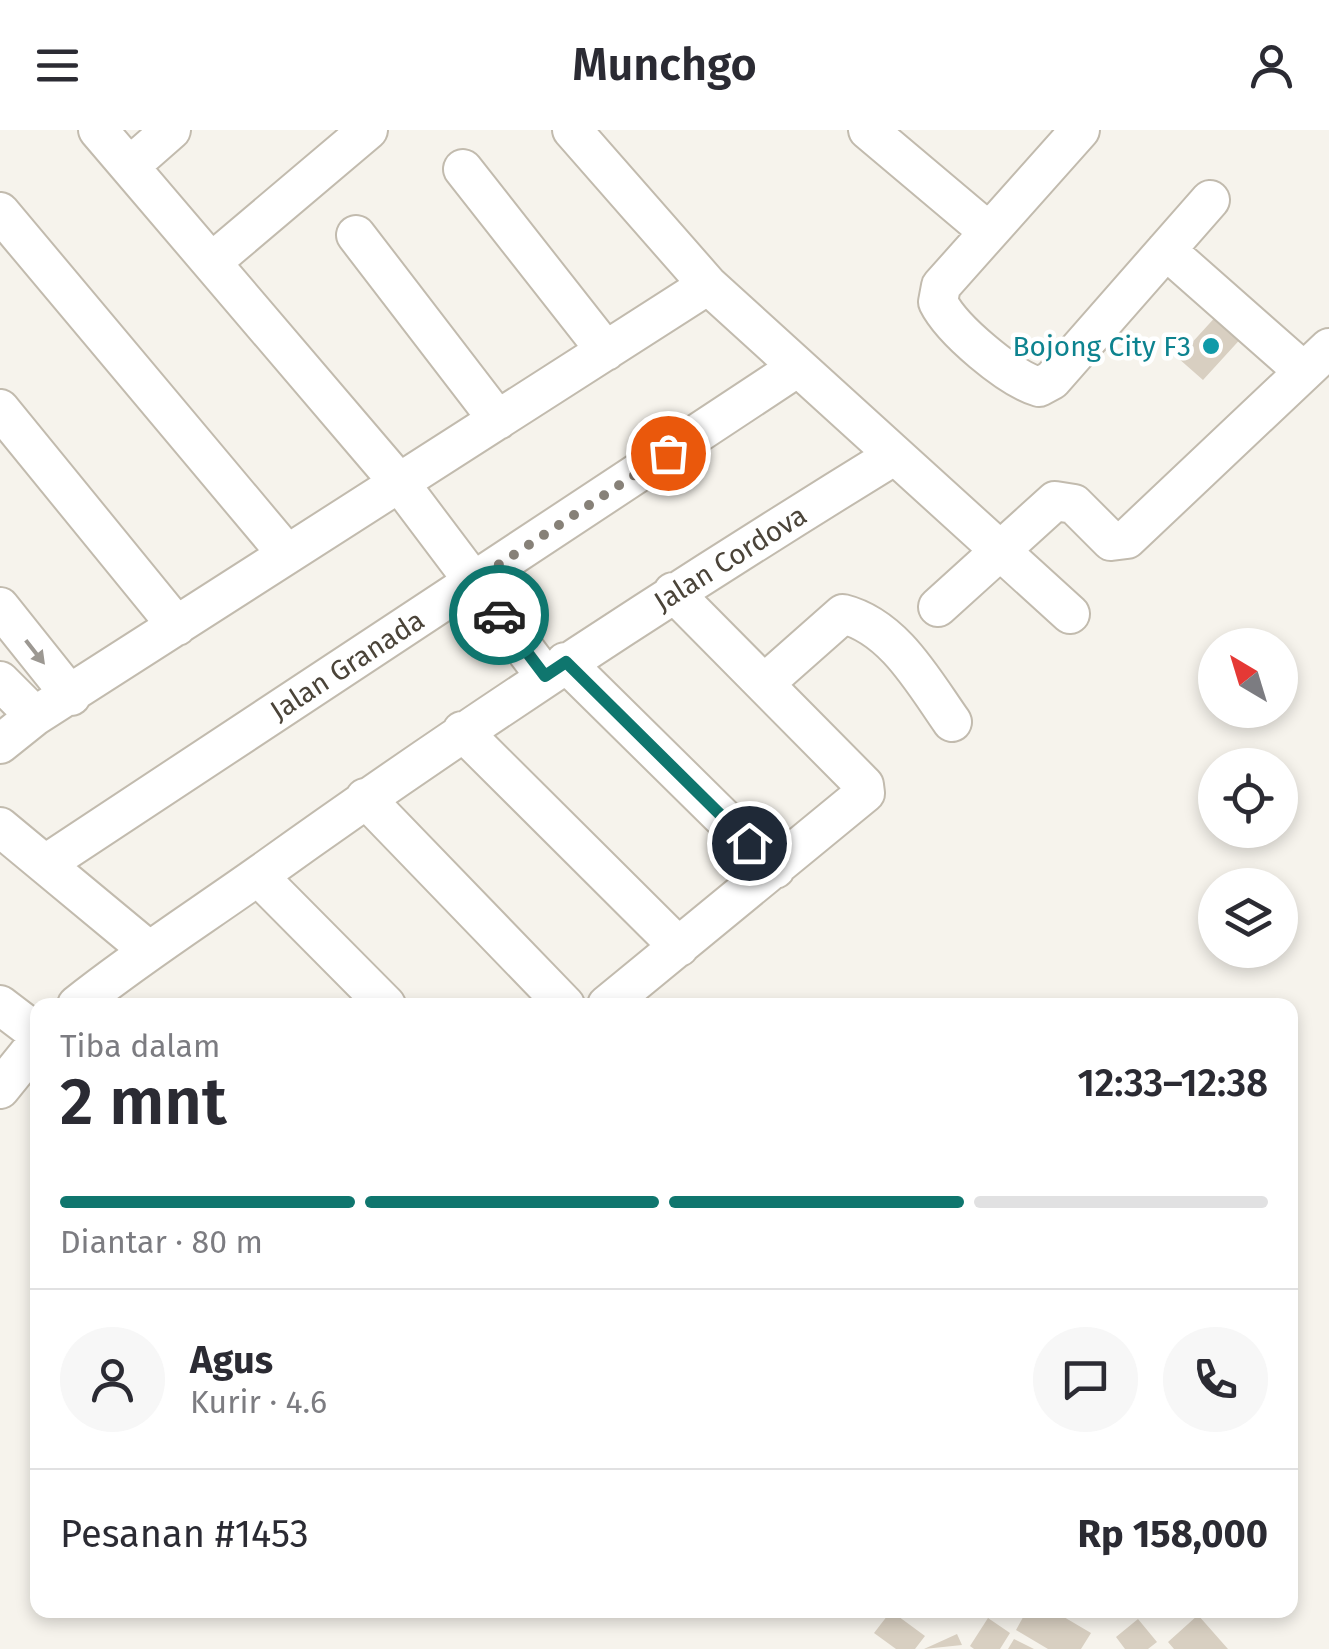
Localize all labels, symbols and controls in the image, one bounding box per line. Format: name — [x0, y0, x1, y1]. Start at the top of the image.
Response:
icon: menu — [30, 38, 85, 93]
text: Munchgo — [572, 38, 757, 92]
icon: person — [1244, 38, 1299, 93]
place label: Bojong City F3 — [1013, 330, 1191, 363]
marker: Bojong City F3 — [1200, 335, 1222, 357]
pin — [626, 411, 711, 496]
icon: bag — [641, 426, 696, 481]
street label: Jalan Cordova — [648, 498, 813, 618]
courier — [449, 565, 549, 665]
icon: car — [472, 588, 527, 643]
street label: Jalan Granada — [264, 603, 430, 727]
north arrow — [1198, 628, 1298, 728]
map controls — [1198, 628, 1298, 968]
one-way arrow — [24, 639, 45, 664]
button: locate — [1198, 748, 1298, 848]
pin — [707, 801, 792, 886]
icon: home — [722, 816, 777, 871]
button: layers — [1198, 868, 1298, 968]
text: Tiba dalam — [60, 1027, 220, 1065]
text: 12:33–12:38 — [1078, 1060, 1268, 1106]
text: 2 mnt — [60, 1063, 227, 1141]
text: Diantar · 80 m — [60, 1223, 263, 1261]
button: person — [60, 1327, 165, 1432]
button: chat — [1033, 1327, 1138, 1432]
button: phone — [1163, 1327, 1268, 1432]
text: Agus — [190, 1337, 273, 1383]
text: Kurir · 4.6 — [190, 1383, 327, 1421]
text: Pesanan #1453 — [60, 1511, 309, 1557]
text: Rp 158,000 — [1078, 1511, 1268, 1557]

